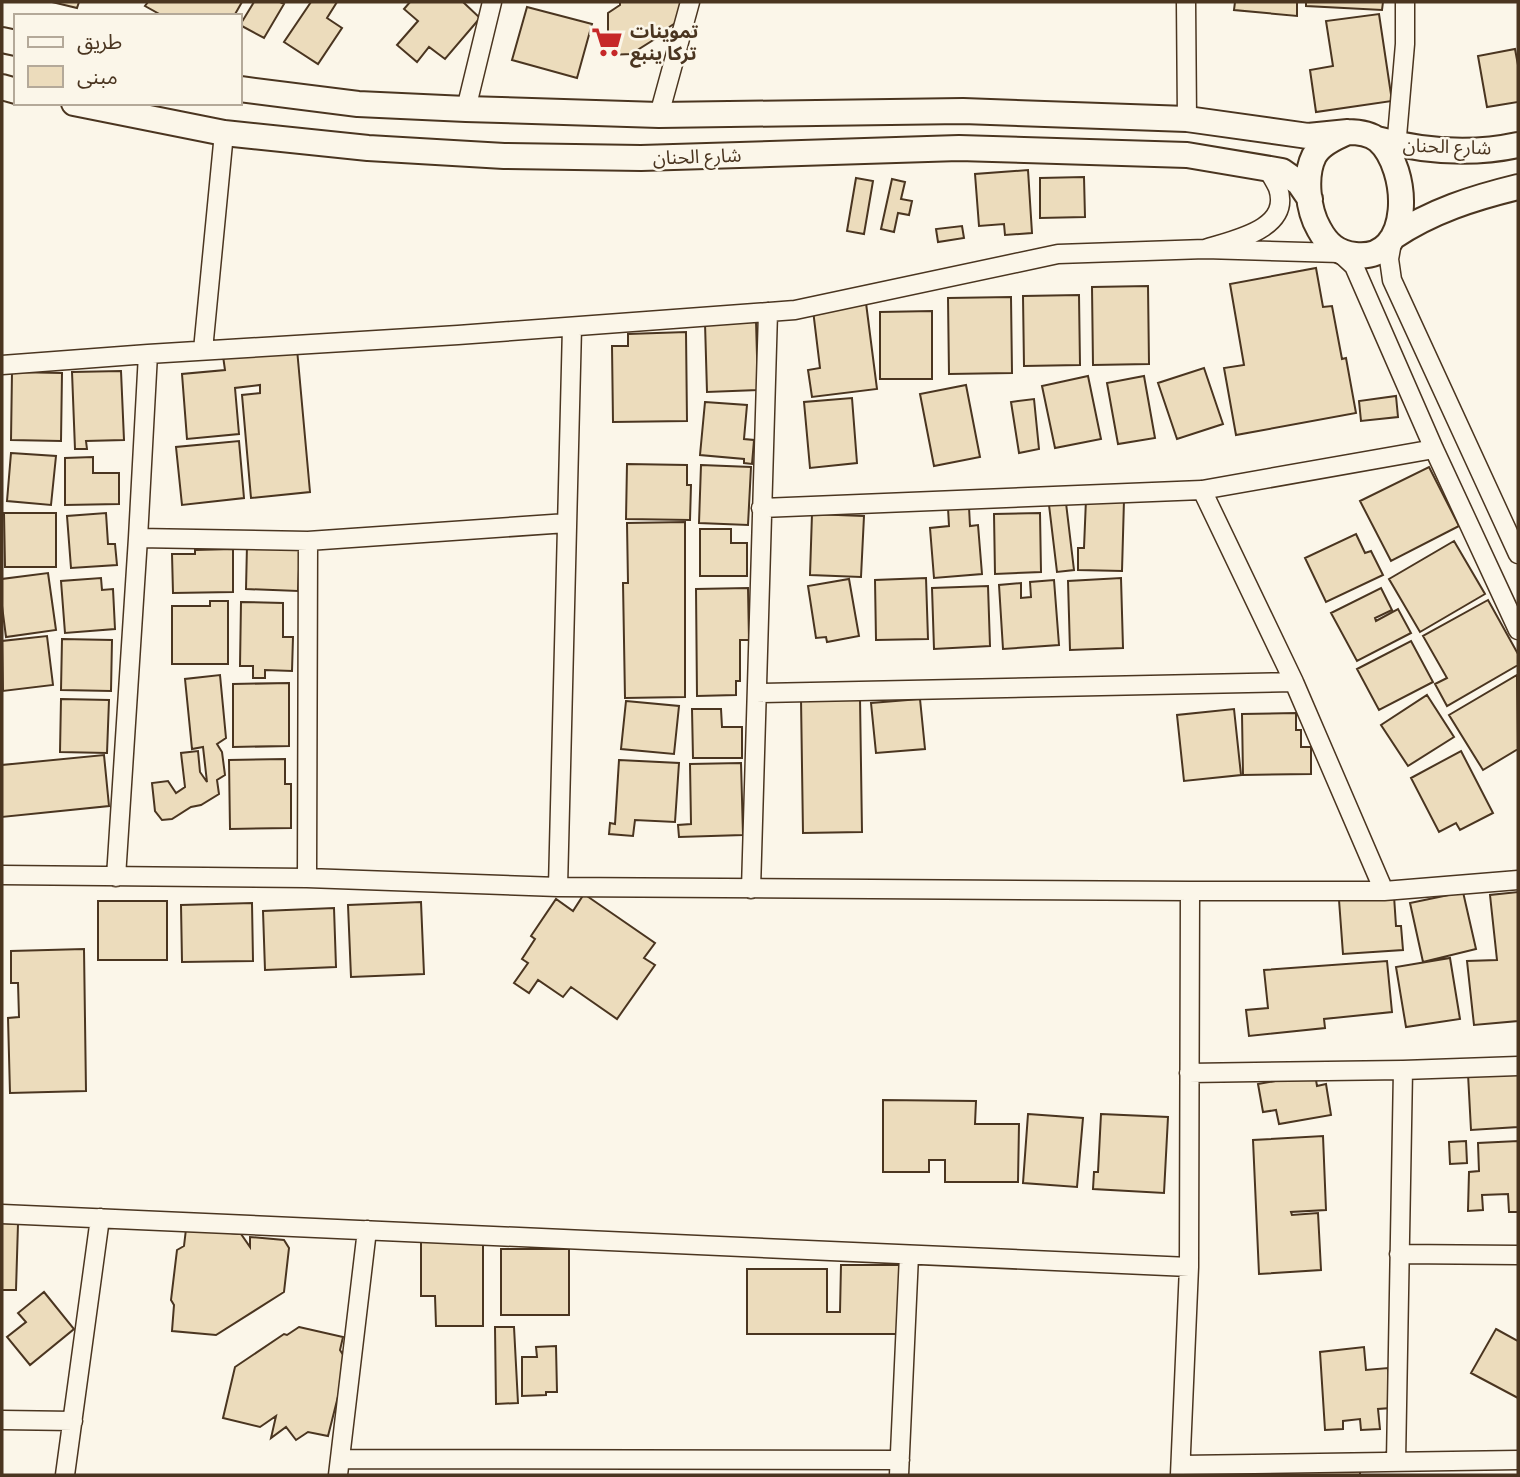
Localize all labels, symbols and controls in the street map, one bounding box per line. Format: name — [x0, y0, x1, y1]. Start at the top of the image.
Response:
legend — [14, 14, 242, 105]
place label: تموينات تركا ينبع — [630, 18, 698, 68]
supermarket icon: تموينات تركا ينبع — [590, 25, 624, 59]
text: طريق — [77, 27, 122, 55]
text: مبنى — [77, 62, 118, 90]
street label: شارع الحنان — [1402, 131, 1492, 162]
street label: شارع الحنان — [652, 141, 742, 172]

